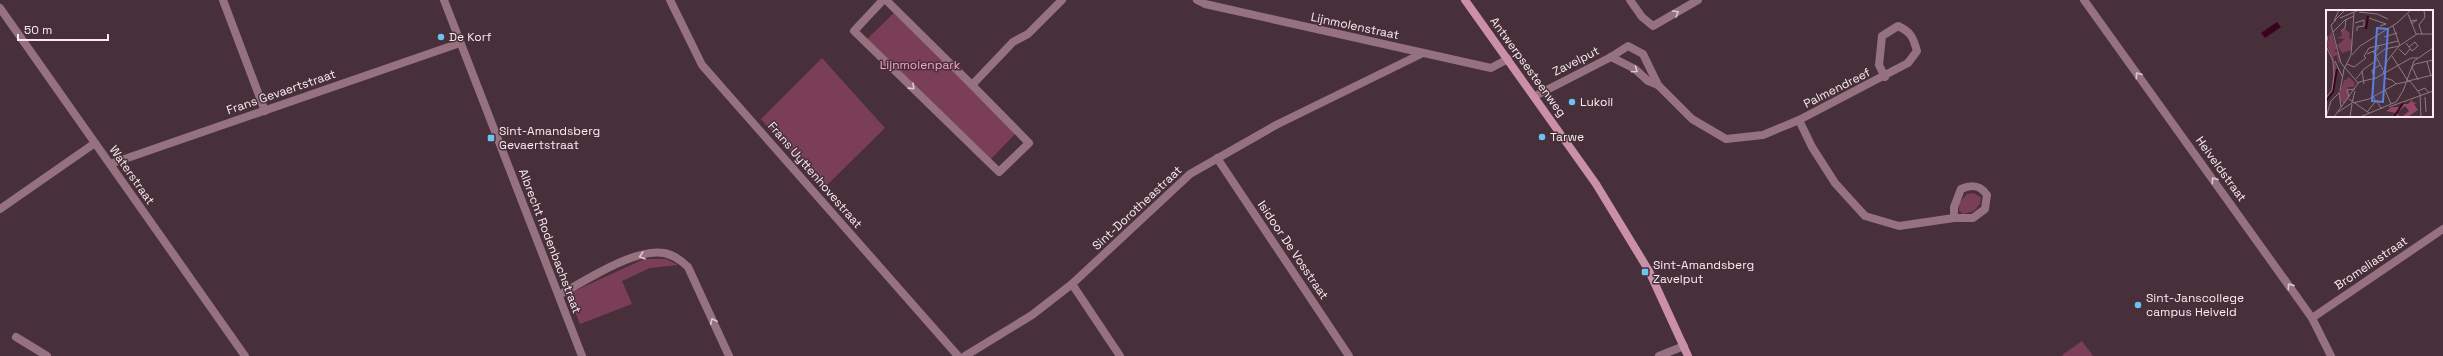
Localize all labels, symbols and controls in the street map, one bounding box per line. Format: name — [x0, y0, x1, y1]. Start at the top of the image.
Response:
street label: Lijnmolenstraat — [1309, 9, 1401, 43]
one-way arrow — [1671, 10, 1679, 17]
inset map — [2326, 10, 2433, 117]
street label: Antwerpsesteenweg — [1486, 14, 1570, 120]
scale bar — [18, 16, 108, 42]
text: 50 m — [24, 22, 52, 38]
place label: De Korf — [449, 29, 491, 45]
marker: De Korf — [436, 32, 446, 42]
street label: Zavelput — [1550, 42, 1602, 80]
park label: Lijnmolenpark — [880, 57, 961, 73]
street label: Palmendreef — [1801, 64, 1873, 112]
one-way arrow — [1631, 65, 1638, 73]
street label: Frans Gevaertstraat — [224, 66, 338, 118]
one-way arrow — [2136, 72, 2143, 79]
one-way arrow — [907, 82, 915, 90]
place label: Lukoil — [1580, 94, 1613, 110]
marker: Lukoil — [1567, 97, 1577, 107]
street label: Frans Uyttenhovestraat — [764, 118, 866, 232]
place label: Sint-Amandsberg Gevaertstraat — [499, 123, 600, 153]
place label: Tarwe — [1550, 129, 1584, 145]
marker: Tarwe — [1537, 132, 1547, 142]
marker: Sint-Amandsberg Gevaertstraat — [486, 133, 496, 143]
street label: Heiveldstraat — [2192, 133, 2250, 205]
street label: Waterstraat — [106, 142, 158, 208]
street label: Sint-Dorotheastraat — [1089, 162, 1185, 254]
street label: Albrecht Rodenbachstraat — [515, 166, 585, 316]
one-way arrow — [2212, 177, 2219, 184]
street label: Isidoor De Vosstraat — [1254, 197, 1332, 303]
street label: Bromeliastraat — [2331, 233, 2411, 293]
one-way arrow — [638, 251, 645, 259]
place label: Sint-Amandsberg Zavelput — [1653, 257, 1754, 287]
marker: Sint-Amandsberg Zavelput — [1640, 267, 1650, 277]
one-way arrow — [2287, 283, 2295, 290]
place label: Sint-Janscollege campus Heiveld — [2146, 290, 2244, 320]
marker: Sint-Janscollege campus Heiveld — [2133, 300, 2143, 310]
one-way arrow — [709, 317, 717, 324]

